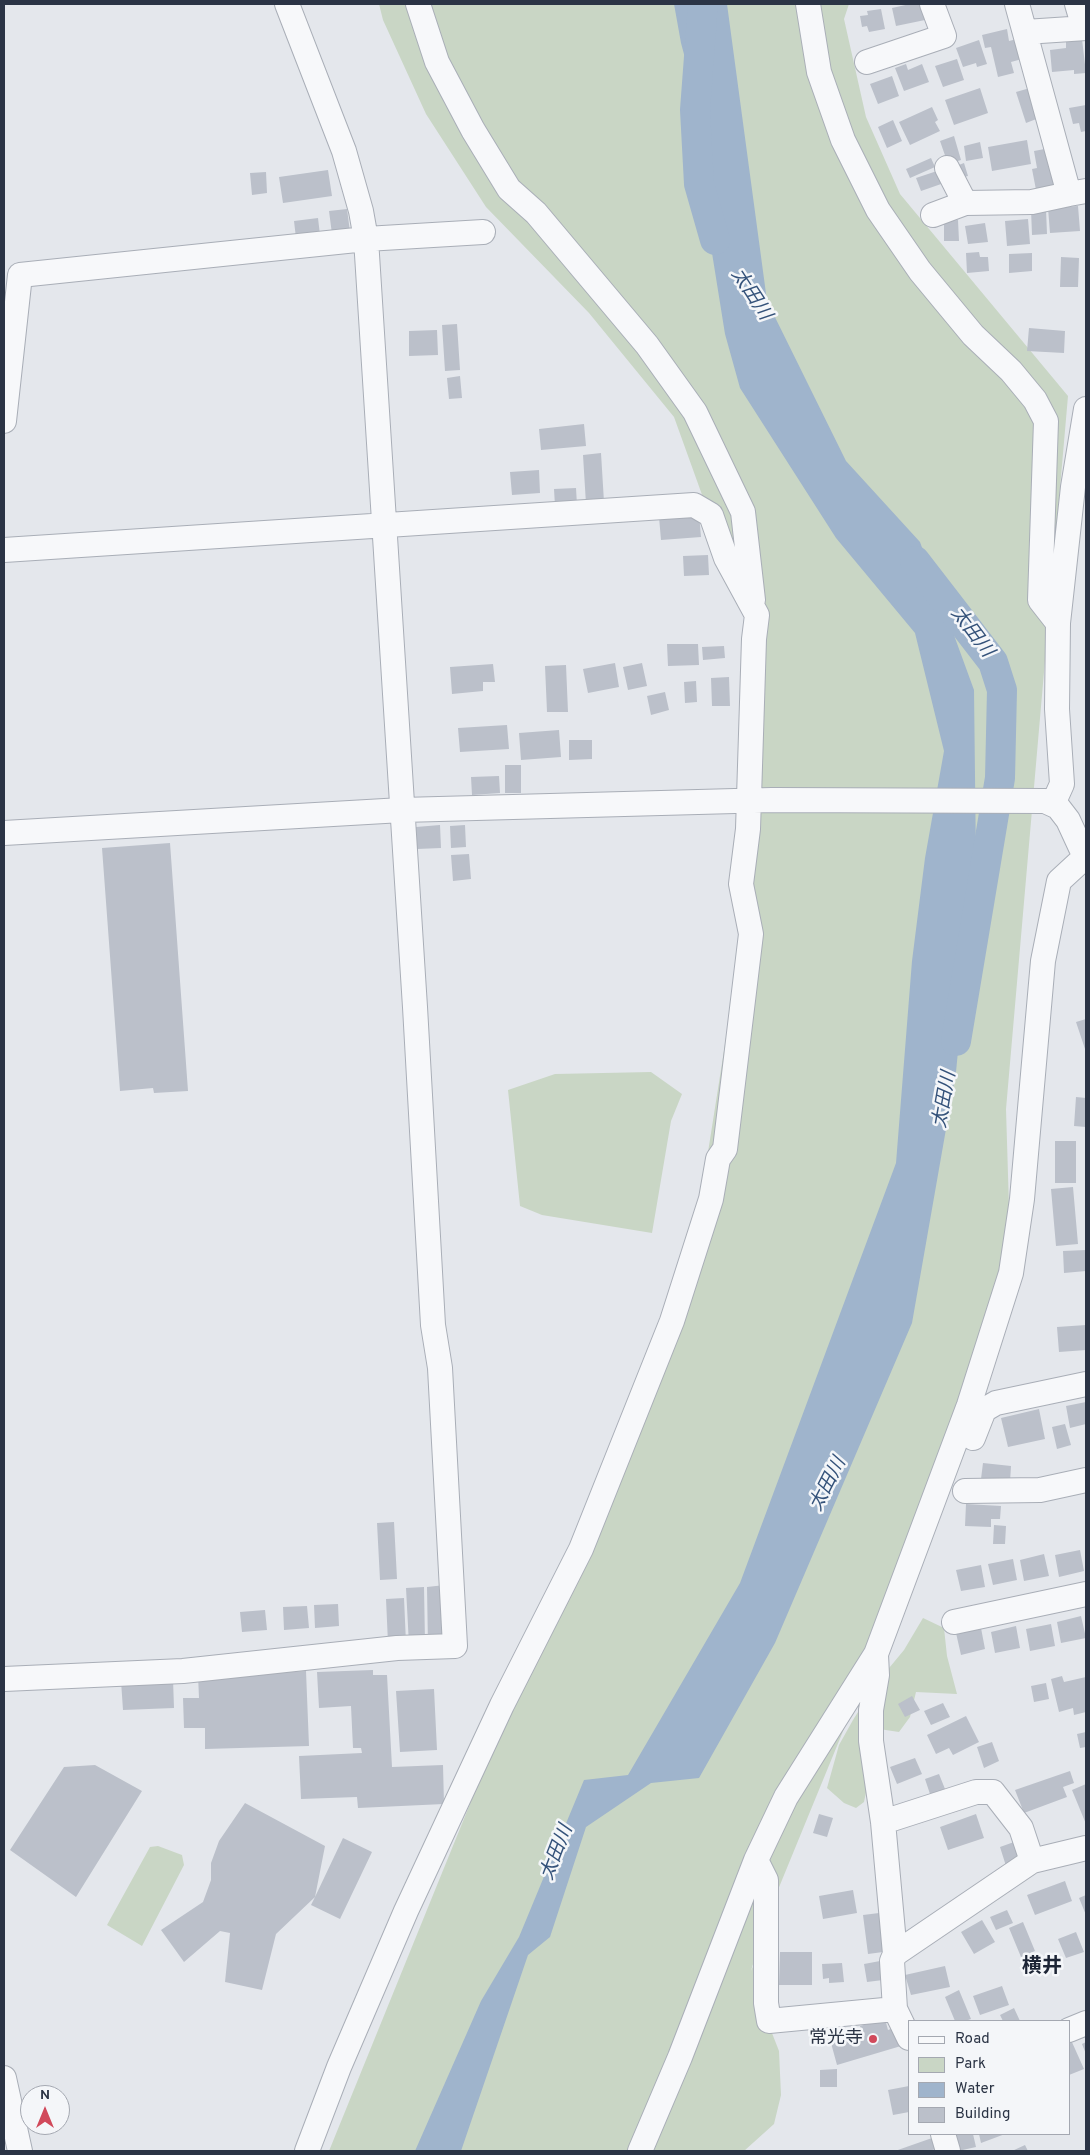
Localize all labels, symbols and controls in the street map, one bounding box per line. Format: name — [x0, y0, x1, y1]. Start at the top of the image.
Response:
water label: 太田川 — [725, 265, 775, 325]
water label: 太田川 — [945, 603, 997, 663]
water label: 太田川 — [930, 1070, 962, 1130]
water label: 太田川 — [806, 1454, 852, 1516]
water label: 太田川 — [537, 1822, 579, 1884]
district label: 横井 — [1022, 1956, 1062, 1980]
legend — [908, 2020, 1070, 2135]
place label: 常光寺 — [809, 2028, 863, 2050]
text: Road — [955, 2030, 990, 2049]
marker: 常光寺 — [867, 2033, 879, 2045]
text: Park — [955, 2055, 986, 2074]
text: Water — [955, 2080, 994, 2099]
north arrow — [20, 2085, 70, 2135]
text: N — [40, 2087, 50, 2104]
text: Building — [955, 2105, 1010, 2124]

